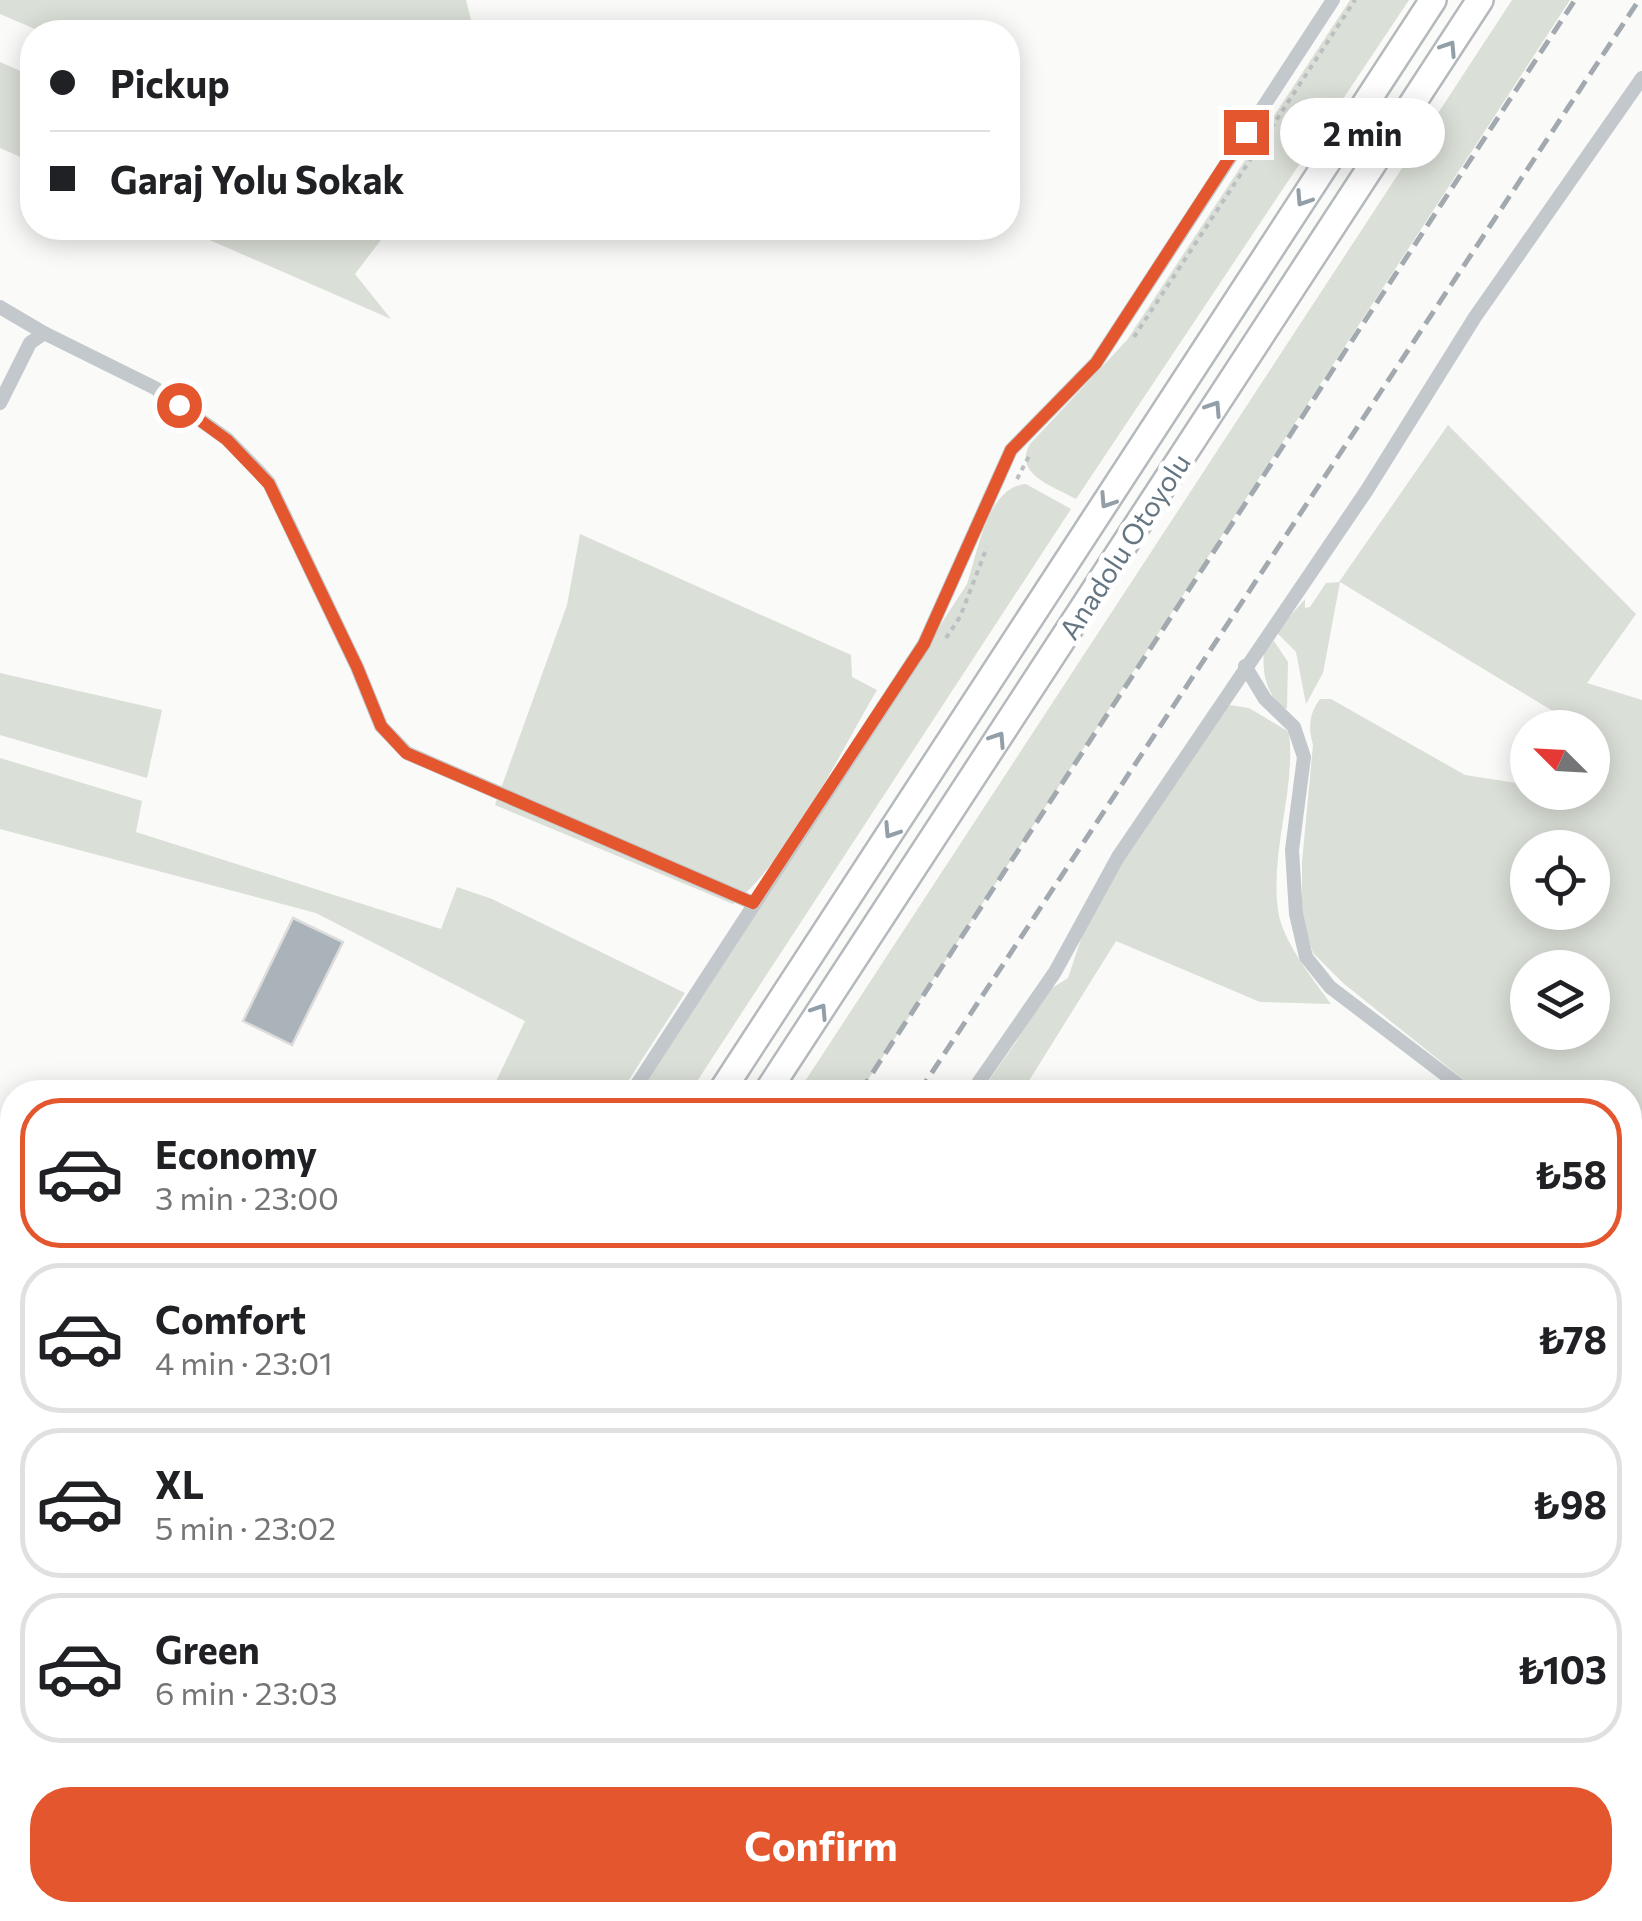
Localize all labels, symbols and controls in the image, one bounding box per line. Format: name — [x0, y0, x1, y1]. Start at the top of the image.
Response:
one-way arrow — [1437, 41, 1456, 59]
text: Pickup — [110, 59, 230, 106]
callout: 2 min — [1281, 97, 1446, 167]
route end — [1224, 110, 1269, 155]
text: 2 min — [1323, 113, 1402, 153]
text: Garaj Yolu Sokak — [110, 155, 404, 202]
one-way arrow — [1297, 188, 1316, 206]
route start — [157, 383, 202, 428]
one-way arrow — [1202, 401, 1220, 420]
street label: Anadolu Otoyolu — [1051, 447, 1197, 645]
one-way arrow — [1100, 490, 1119, 508]
north arrow — [1510, 710, 1610, 810]
map controls — [1510, 710, 1610, 1050]
one-way arrow — [985, 732, 1004, 750]
one-way arrow — [884, 821, 903, 839]
button: locate — [1510, 830, 1610, 930]
button: layers — [1510, 950, 1610, 1050]
one-way arrow — [808, 1004, 827, 1022]
icon: car — [35, 1128, 125, 1218]
text: Economy — [155, 1130, 317, 1177]
text: ₺58 — [1534, 1150, 1607, 1197]
text: 3 min · 23:00 — [155, 1177, 339, 1217]
icon: car — [35, 1293, 125, 1383]
text: Comfort — [155, 1295, 306, 1342]
text: ₺78 — [1538, 1315, 1607, 1362]
text: 4 min · 23:01 — [155, 1342, 333, 1382]
icon: car — [35, 1458, 125, 1548]
text: XL — [155, 1460, 204, 1507]
text: ₺98 — [1533, 1480, 1607, 1527]
text: 5 min · 23:02 — [155, 1507, 336, 1547]
icon: car — [35, 1623, 125, 1713]
text: Green — [155, 1625, 260, 1672]
text: ₺103 — [1517, 1645, 1607, 1692]
text: 6 min · 23:03 — [155, 1672, 337, 1712]
button: Confirm — [30, 1787, 1612, 1902]

